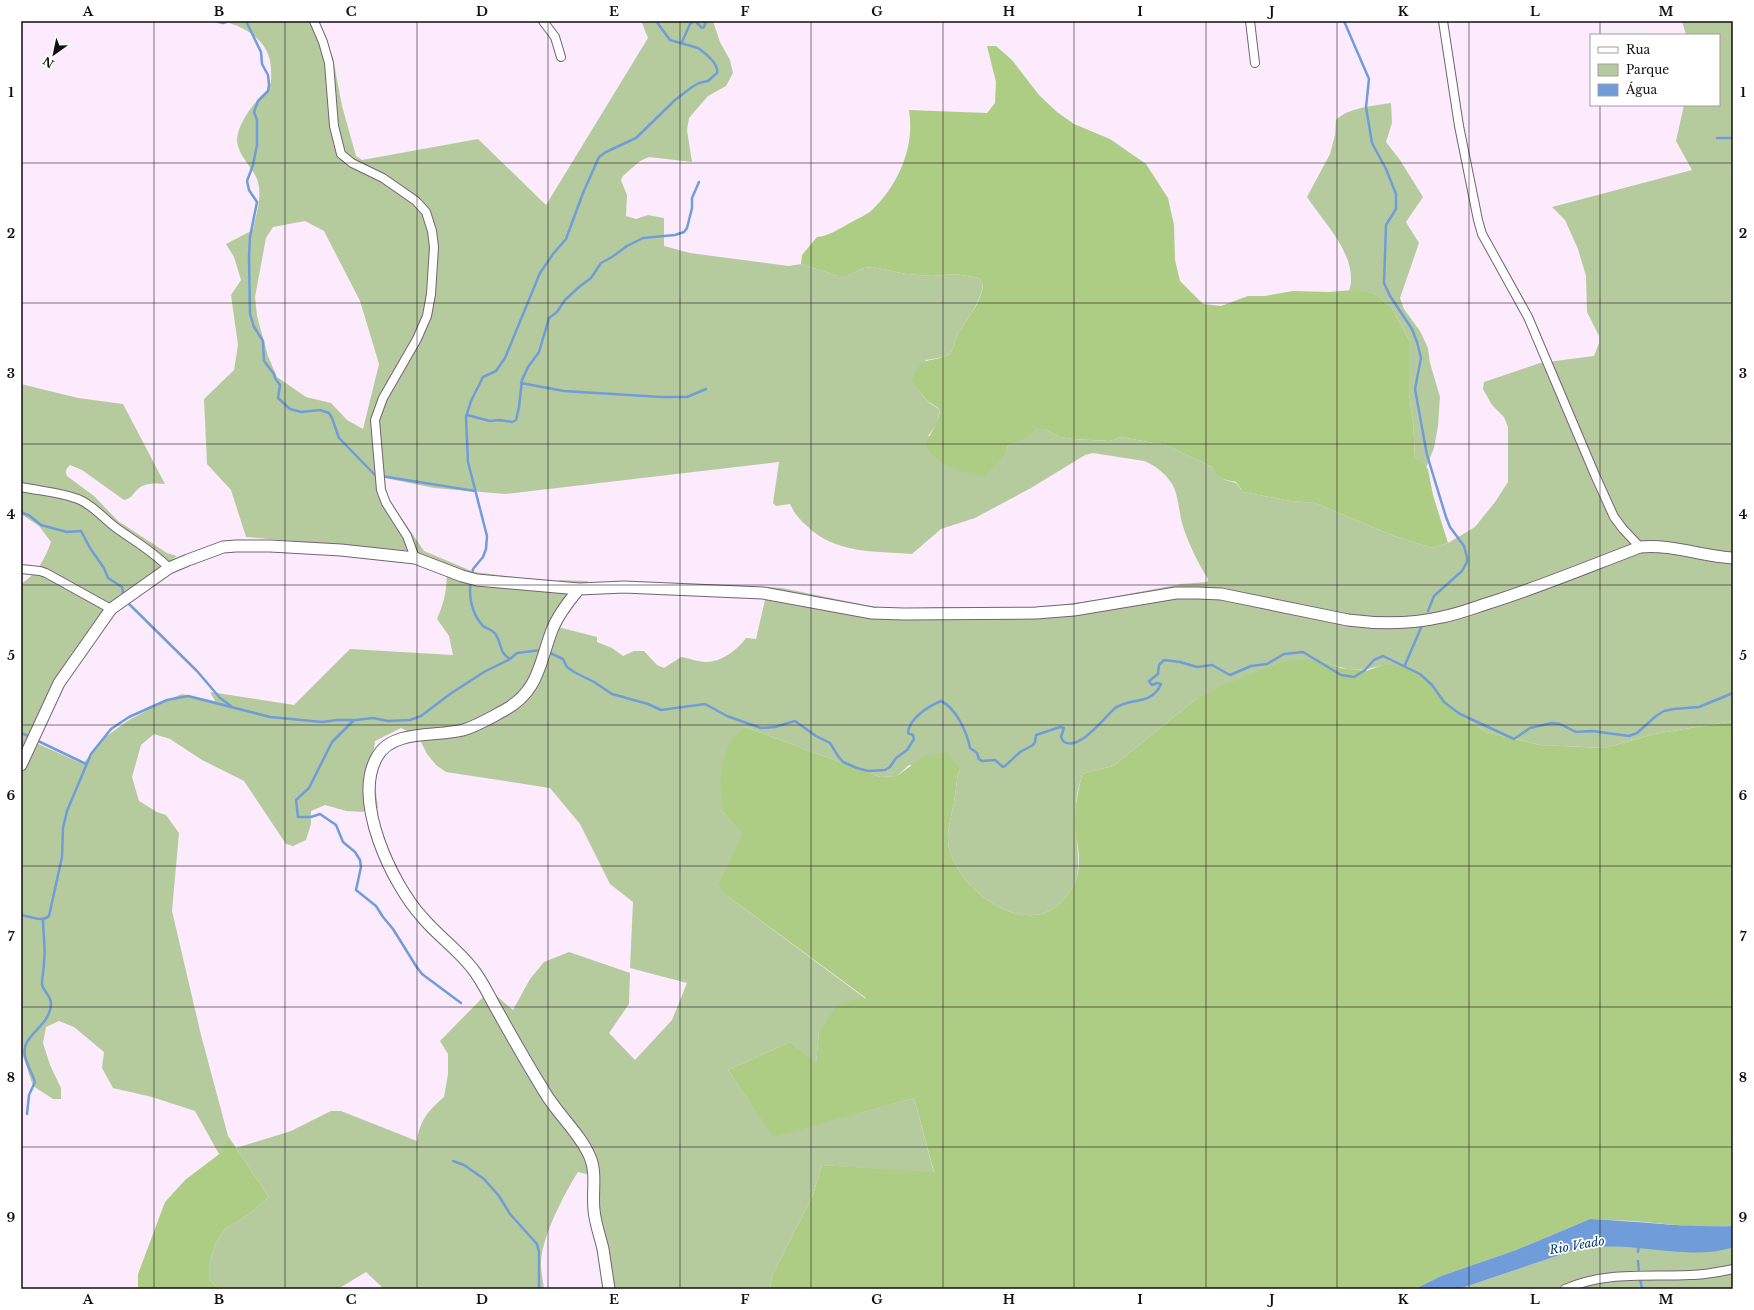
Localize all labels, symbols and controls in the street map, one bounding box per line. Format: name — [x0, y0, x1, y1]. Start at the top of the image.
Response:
text: A — [82, 3, 94, 20]
text: B — [214, 3, 224, 20]
text: C — [346, 3, 357, 20]
text: D — [476, 3, 488, 20]
text: E — [609, 3, 619, 20]
text: F — [741, 3, 750, 20]
text: G — [871, 3, 883, 20]
text: H — [1003, 3, 1015, 20]
text: I — [1137, 3, 1143, 20]
text: J — [1266, 3, 1275, 20]
text: K — [1398, 3, 1409, 20]
text: L — [1530, 3, 1540, 20]
text: M — [1659, 3, 1674, 20]
north arrow — [34, 34, 74, 74]
legend — [1590, 34, 1720, 106]
text: Rua — [1626, 42, 1650, 57]
text: N — [40, 53, 57, 71]
text: Parque — [1626, 62, 1669, 77]
text: Água — [1625, 81, 1657, 97]
text: 1 — [8, 84, 14, 101]
text: 1 — [1740, 84, 1746, 101]
text: 2 — [7, 225, 15, 242]
text: 2 — [1739, 225, 1747, 242]
text: 3 — [7, 365, 15, 382]
text: 3 — [1739, 365, 1747, 382]
text: 4 — [7, 506, 16, 523]
text: 4 — [1739, 506, 1748, 523]
text: 5 — [7, 647, 15, 664]
text: 5 — [1739, 647, 1747, 664]
text: 6 — [7, 787, 16, 804]
text: 6 — [1739, 787, 1748, 804]
text: 7 — [8, 928, 15, 945]
text: 7 — [1740, 928, 1747, 945]
text: 8 — [7, 1069, 15, 1086]
text: 8 — [1739, 1069, 1747, 1086]
text: 9 — [7, 1209, 16, 1226]
text: 9 — [1739, 1209, 1748, 1226]
water label: Rio Veado — [1547, 1233, 1606, 1257]
text: A — [82, 1291, 94, 1308]
text: B — [214, 1291, 224, 1308]
text: C — [346, 1291, 357, 1308]
text: D — [476, 1291, 488, 1308]
text: E — [609, 1291, 619, 1308]
text: F — [741, 1291, 750, 1308]
text: G — [871, 1291, 883, 1308]
text: H — [1003, 1291, 1015, 1308]
text: I — [1137, 1291, 1143, 1308]
text: J — [1266, 1291, 1275, 1308]
text: K — [1398, 1291, 1409, 1308]
text: L — [1530, 1291, 1540, 1308]
text: M — [1659, 1291, 1674, 1308]

